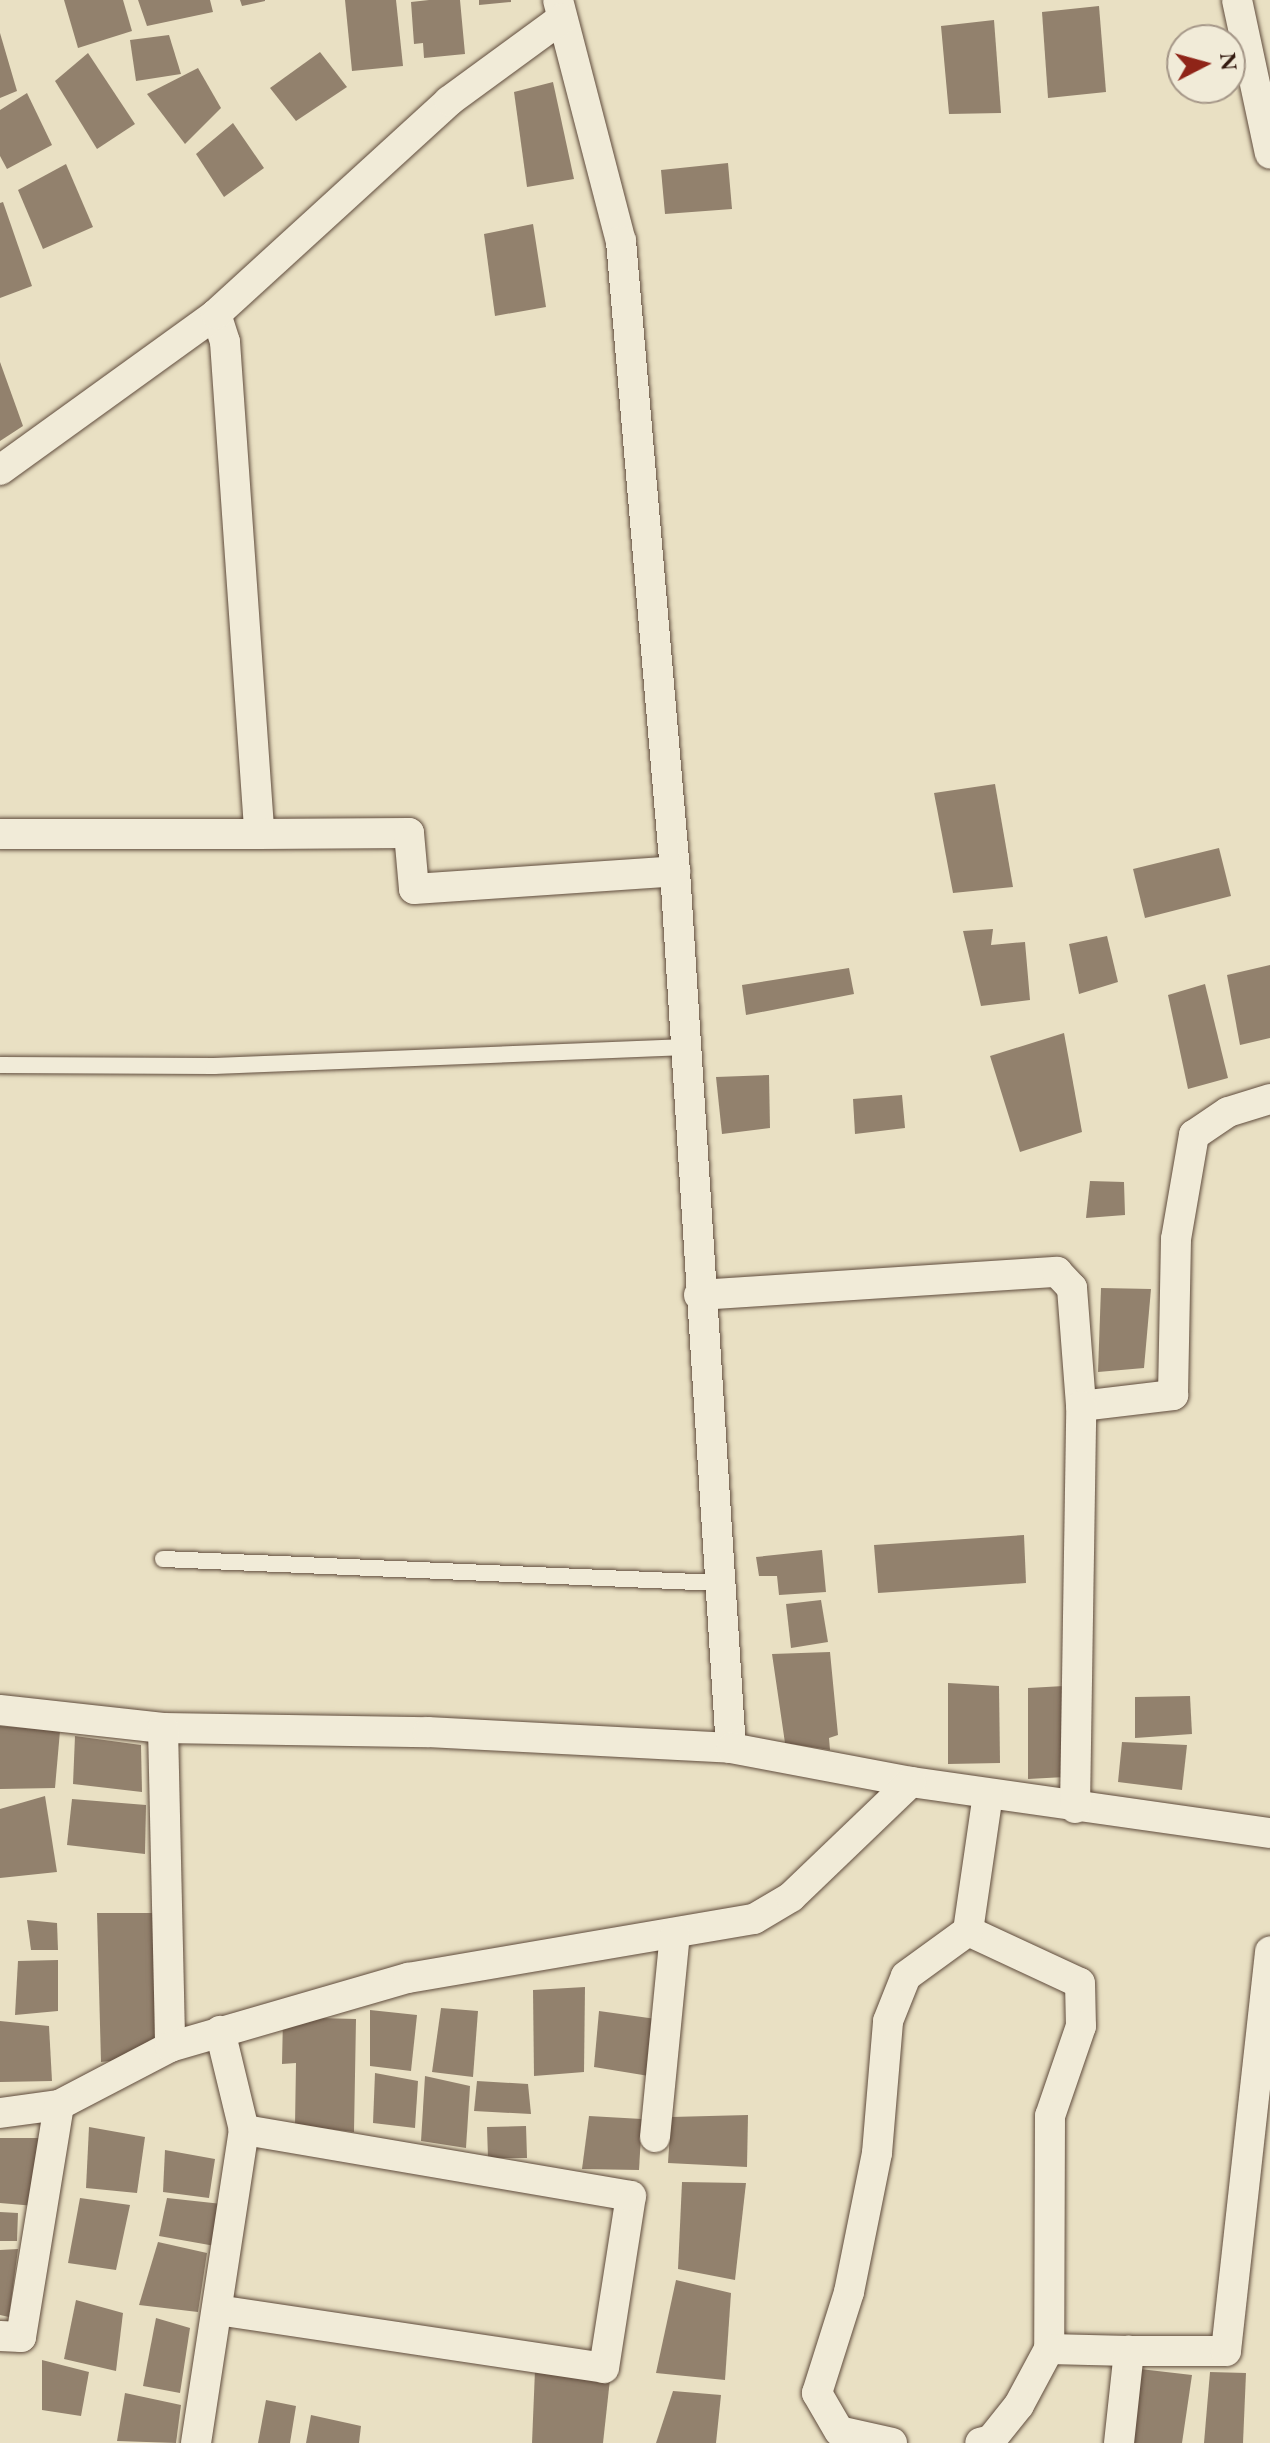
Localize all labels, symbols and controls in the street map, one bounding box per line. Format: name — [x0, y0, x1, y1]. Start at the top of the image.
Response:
north arrow — [1166, 24, 1246, 104]
text: N — [1213, 51, 1244, 72]

